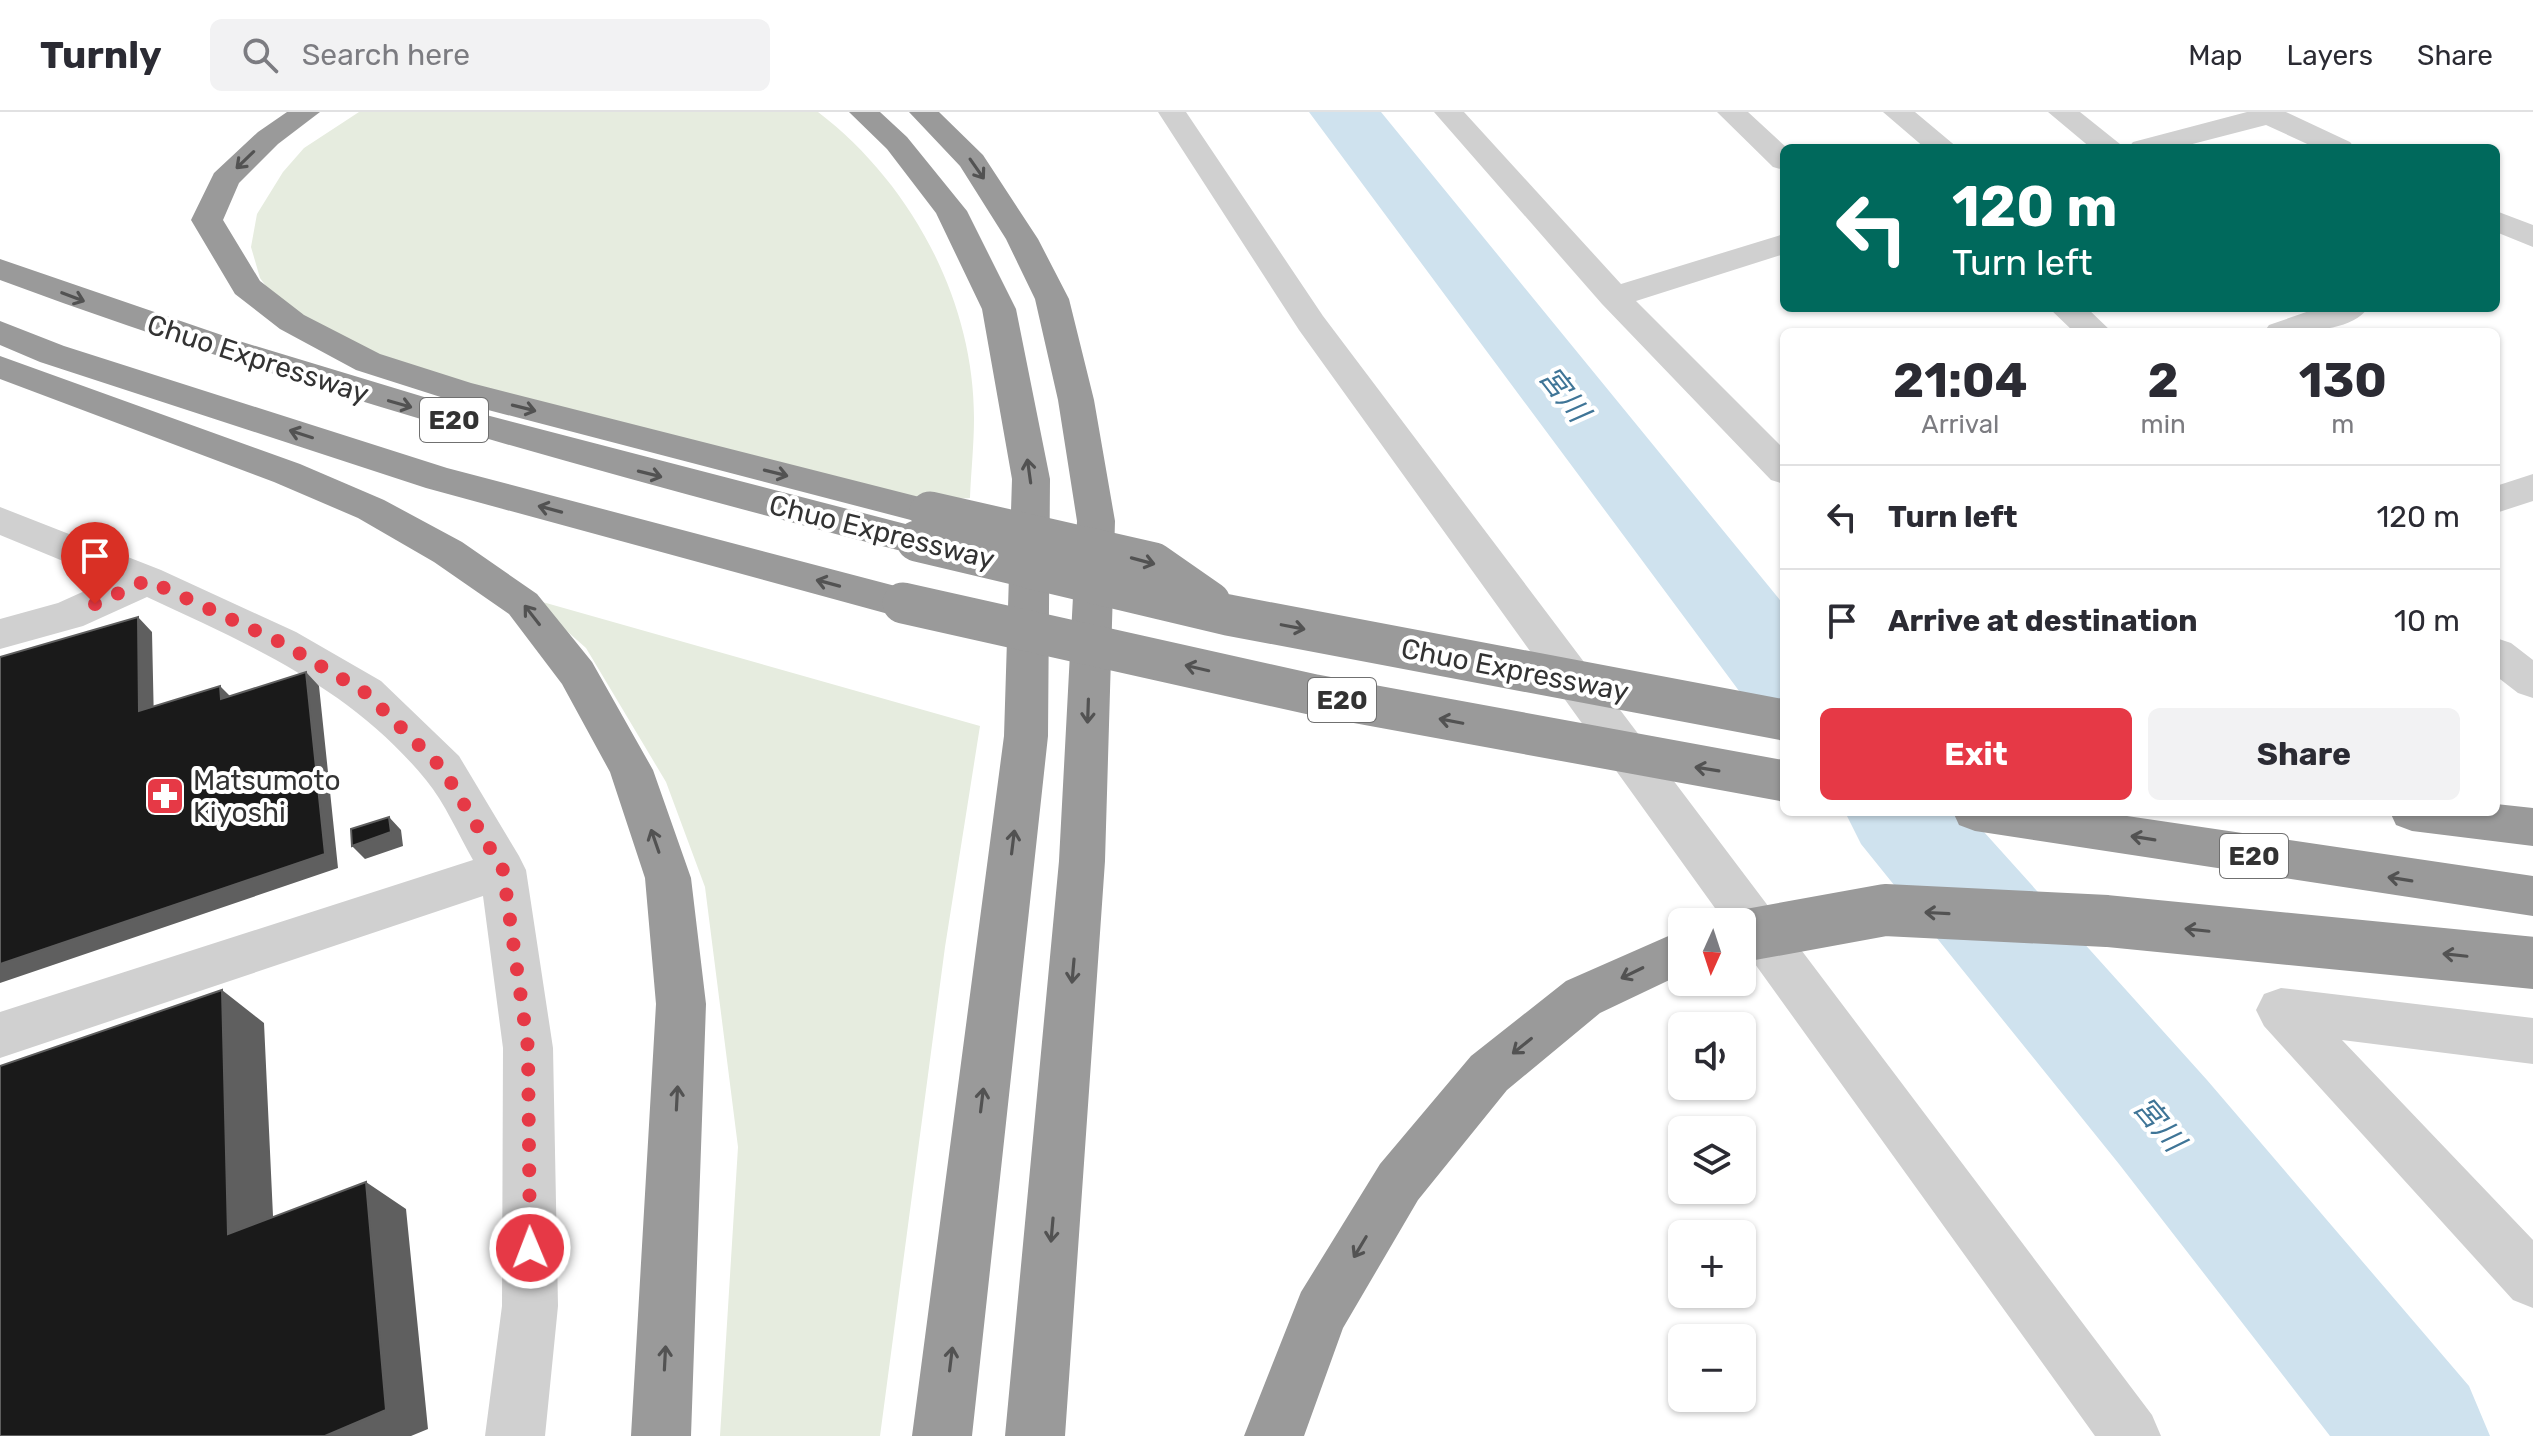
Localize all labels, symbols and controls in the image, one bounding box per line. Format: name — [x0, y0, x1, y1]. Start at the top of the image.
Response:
search box — [210, 19, 770, 91]
text: Turnly — [40, 32, 162, 78]
icon: search — [238, 33, 282, 77]
text: Search here — [302, 37, 470, 73]
text: Map — [2188, 39, 2243, 72]
text: Layers — [2287, 39, 2373, 72]
text: Share — [2417, 39, 2493, 72]
one-way arrow — [236, 150, 255, 169]
one-way arrow — [969, 157, 985, 179]
text: 120 m — [1952, 174, 2118, 240]
icon: left — [1820, 176, 1924, 280]
text: Turn left — [1952, 241, 2093, 284]
one-way arrow — [60, 291, 85, 305]
street label: Chuo Expressway — [143, 308, 373, 410]
text: 21:04 — [1893, 352, 2028, 409]
text: 2 — [2148, 352, 2179, 409]
text: 130 — [2299, 352, 2387, 409]
water label: 宮川 — [1531, 359, 1599, 431]
one-way arrow — [386, 397, 412, 412]
road number: E20 — [420, 398, 488, 442]
one-way arrow — [511, 402, 537, 417]
text: Arrival — [1921, 409, 1999, 440]
text: min — [2141, 409, 2186, 440]
text: m — [2331, 409, 2354, 440]
one-way arrow — [288, 426, 313, 441]
one-way arrow — [1021, 459, 1036, 484]
one-way arrow — [763, 466, 789, 481]
one-way arrow — [637, 468, 662, 483]
street label: Chuo Expressway — [766, 488, 998, 576]
icon: left — [1820, 495, 1864, 539]
text: Turn left — [1888, 499, 2018, 535]
text: 120 m — [2376, 499, 2460, 535]
one-way arrow — [537, 500, 563, 515]
pin — [61, 522, 129, 604]
icon: arrive — [73, 534, 117, 578]
one-way arrow — [1129, 555, 1155, 570]
one-way arrow — [816, 575, 842, 590]
icon: arrive — [1820, 599, 1864, 643]
text: Arrive at destination — [1888, 603, 2198, 639]
text: 10 m — [2394, 603, 2460, 639]
one-way arrow — [523, 605, 540, 626]
one-way arrow — [1280, 621, 1306, 636]
street label: Chuo Expressway — [1398, 632, 1632, 708]
one-way arrow — [1184, 660, 1210, 675]
road number: E20 — [1308, 678, 1376, 722]
one-way arrow — [1081, 697, 1096, 724]
button: Exit — [1820, 708, 2132, 800]
button: Share — [2148, 708, 2460, 800]
one-way arrow — [1439, 712, 1465, 727]
one-way arrow — [1695, 760, 1720, 775]
place label: Matsumoto Kiyoshi — [193, 764, 341, 829]
pharmacy icon: Matsumoto Kiyoshi — [144, 775, 186, 817]
one-way arrow — [647, 829, 662, 854]
one-way arrow — [1006, 829, 1021, 856]
one-way arrow — [2131, 830, 2156, 845]
road number: E20 — [2220, 834, 2288, 878]
one-way arrow — [2388, 870, 2413, 885]
one-way arrow — [1924, 905, 1951, 920]
north arrow — [1668, 908, 1756, 996]
map controls — [1668, 908, 1756, 1412]
one-way arrow — [2184, 922, 2211, 937]
one-way arrow — [2442, 948, 2469, 963]
one-way arrow — [1065, 957, 1080, 984]
one-way arrow — [1621, 966, 1645, 981]
button: sound — [1668, 1012, 1756, 1100]
one-way arrow — [1512, 1037, 1533, 1055]
one-way arrow — [669, 1085, 684, 1112]
one-way arrow — [975, 1088, 990, 1114]
water label: 宮川 — [2126, 1089, 2194, 1161]
button: layers — [1668, 1116, 1756, 1204]
position arrow — [488, 1206, 572, 1290]
one-way arrow — [1044, 1216, 1059, 1243]
button: + — [1668, 1220, 1756, 1308]
one-way arrow — [1351, 1235, 1367, 1258]
button: − — [1668, 1324, 1756, 1412]
one-way arrow — [658, 1345, 673, 1372]
one-way arrow — [944, 1346, 959, 1372]

